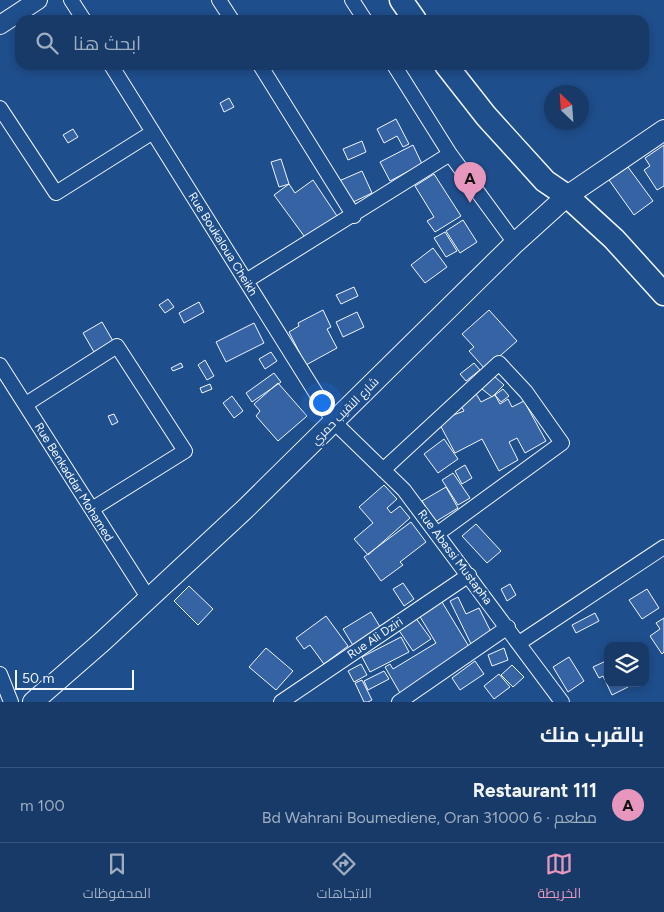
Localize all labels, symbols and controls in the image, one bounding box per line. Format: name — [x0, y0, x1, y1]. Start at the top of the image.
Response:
search box — [15, 15, 649, 70]
icon: search — [33, 29, 61, 57]
text: ابحث هنا — [73, 32, 141, 55]
north arrow — [544, 85, 589, 130]
pin: A — [454, 162, 486, 203]
street label: Rue Boukaloua Cheikh — [186, 190, 261, 298]
street label: شارع النقيب حمري — [308, 374, 384, 450]
your location — [309, 390, 335, 416]
street label: Rue Benkaddar Mohamed — [32, 420, 116, 544]
street label: Rue Abassi Mustapha — [415, 507, 495, 607]
street label: Rue Ali Dziri — [345, 614, 405, 662]
map controls — [604, 642, 649, 687]
button: layers — [604, 642, 649, 687]
scale bar — [15, 667, 134, 690]
text: 50 m — [22, 670, 54, 687]
text: بالقرب منك — [540, 722, 644, 747]
text: 111 Restaurant — [473, 779, 597, 802]
text: 100 m — [20, 796, 65, 815]
text: A — [622, 796, 634, 815]
text: مطعم · 6 Bd Wahrani Boumediene, Oran 31000 — [262, 808, 597, 827]
tab: المحفوظات — [83, 850, 151, 906]
tab: الاتجاهات — [317, 850, 372, 906]
tab: الخريطة — [538, 850, 581, 906]

